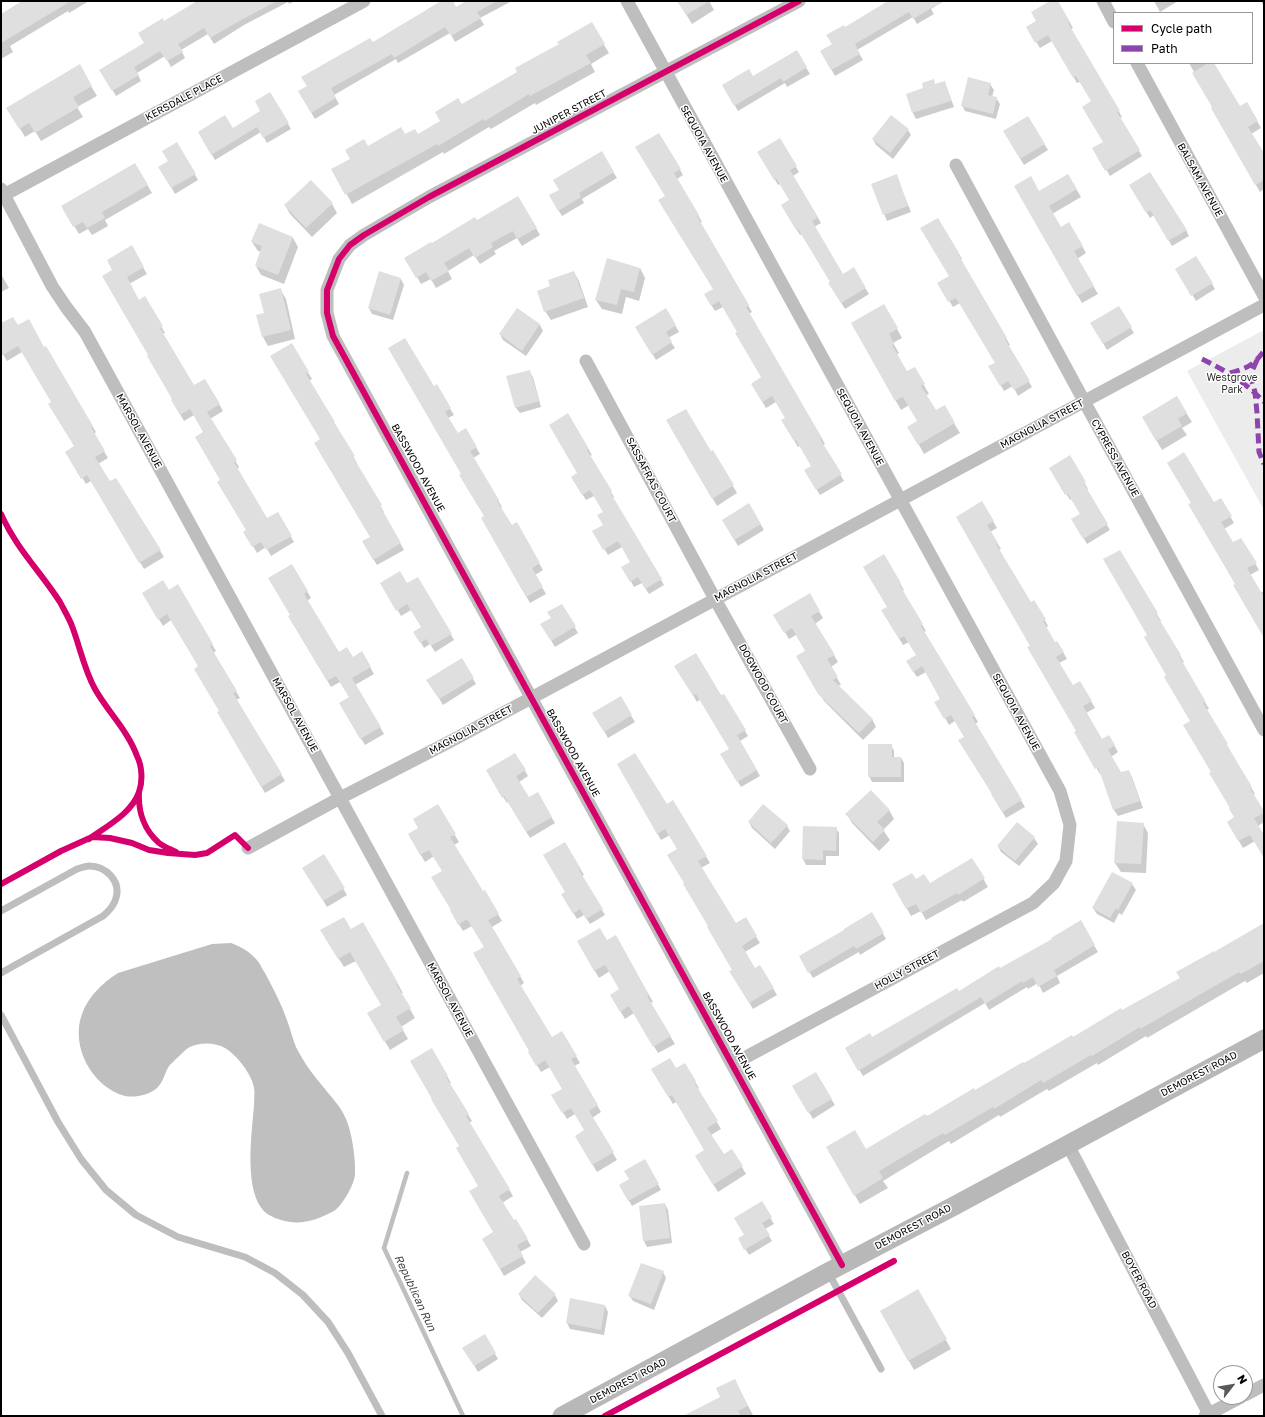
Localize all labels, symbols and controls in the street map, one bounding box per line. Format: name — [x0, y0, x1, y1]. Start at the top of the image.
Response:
legend — [1113, 12, 1253, 64]
text: Cycle path — [1151, 21, 1212, 36]
text: Path — [1151, 41, 1178, 56]
street label: KERSDALE PLACE — [143, 73, 225, 123]
street label: JUNIPER STREET — [529, 87, 609, 137]
street label: SEQUOIA AVENUE — [678, 103, 730, 185]
street label: BALSAM AVENUE — [1175, 141, 1225, 219]
park label: Westgrove Park — [1206, 372, 1258, 396]
street label: SEQUOIA AVENUE — [834, 386, 886, 468]
street label: MARSOL AVENUE — [113, 391, 165, 471]
street label: MAGNOLIA STREET — [998, 397, 1086, 451]
street label: CYPRESS AVENUE — [1089, 417, 1141, 499]
street label: BASSWOOD AVENUE — [389, 422, 447, 514]
street label: SASSAFRAS COURT — [623, 435, 679, 525]
street label: MAGNOLIA STREET — [712, 550, 800, 604]
street label: DOGWOOD COURT — [736, 642, 790, 726]
street label: SEQUOIA AVENUE — [990, 671, 1042, 753]
street label: MARSOL AVENUE — [269, 675, 321, 755]
street label: MAGNOLIA STREET — [427, 703, 515, 757]
street label: BASSWOOD AVENUE — [544, 707, 602, 799]
street label: HOLLY STREET — [872, 948, 942, 992]
street label: MARSOL AVENUE — [424, 960, 476, 1040]
street label: BASSWOOD AVENUE — [700, 990, 758, 1082]
street label: DEMOREST ROAD — [1159, 1049, 1239, 1099]
street label: DEMOREST ROAD — [873, 1202, 953, 1252]
street label: BOYER ROAD — [1119, 1249, 1159, 1311]
water label: Republican Run — [392, 1253, 438, 1333]
street label: DEMOREST ROAD — [588, 1356, 668, 1406]
north arrow — [1213, 1365, 1253, 1405]
text: N — [1235, 1372, 1251, 1386]

